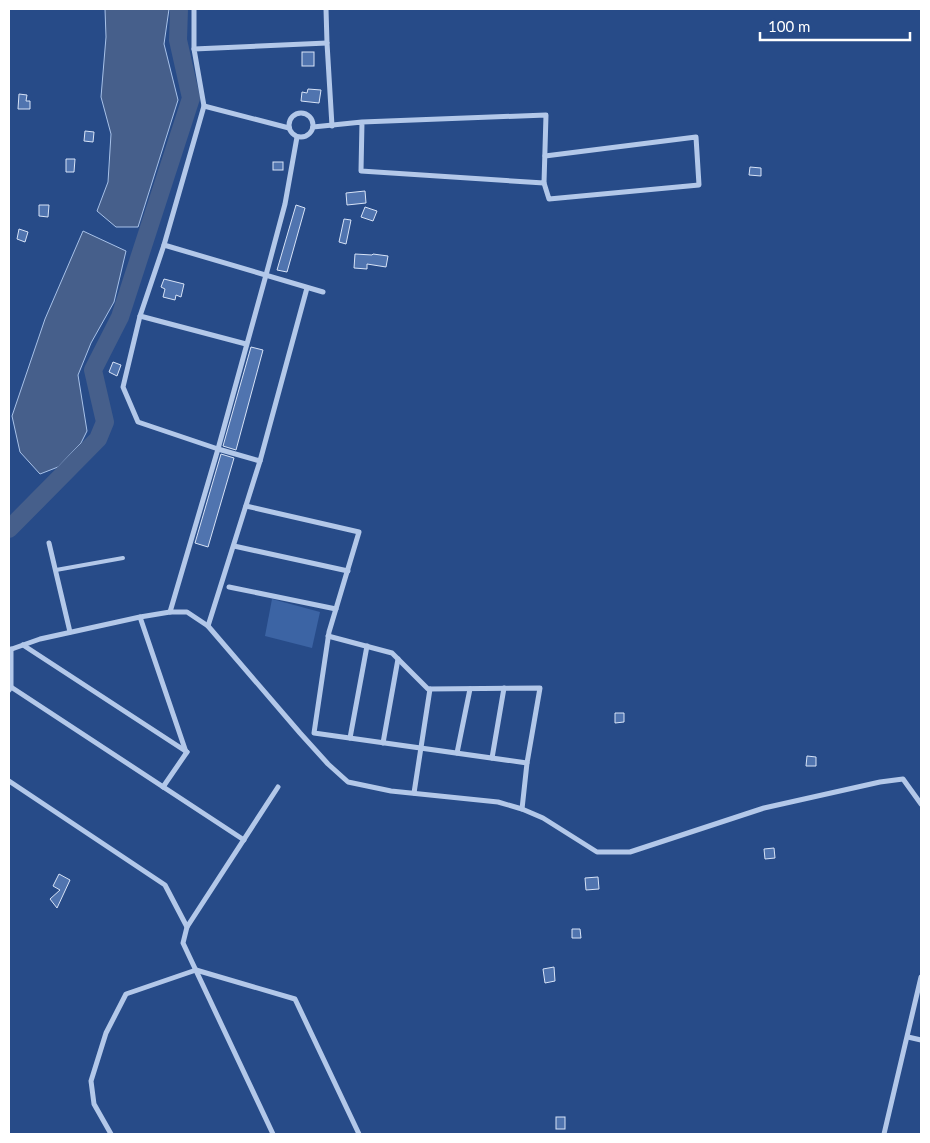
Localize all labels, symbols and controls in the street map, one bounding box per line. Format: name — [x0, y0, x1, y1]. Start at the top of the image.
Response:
scale bar — [760, 10, 910, 42]
text: 100 m — [768, 17, 810, 35]

